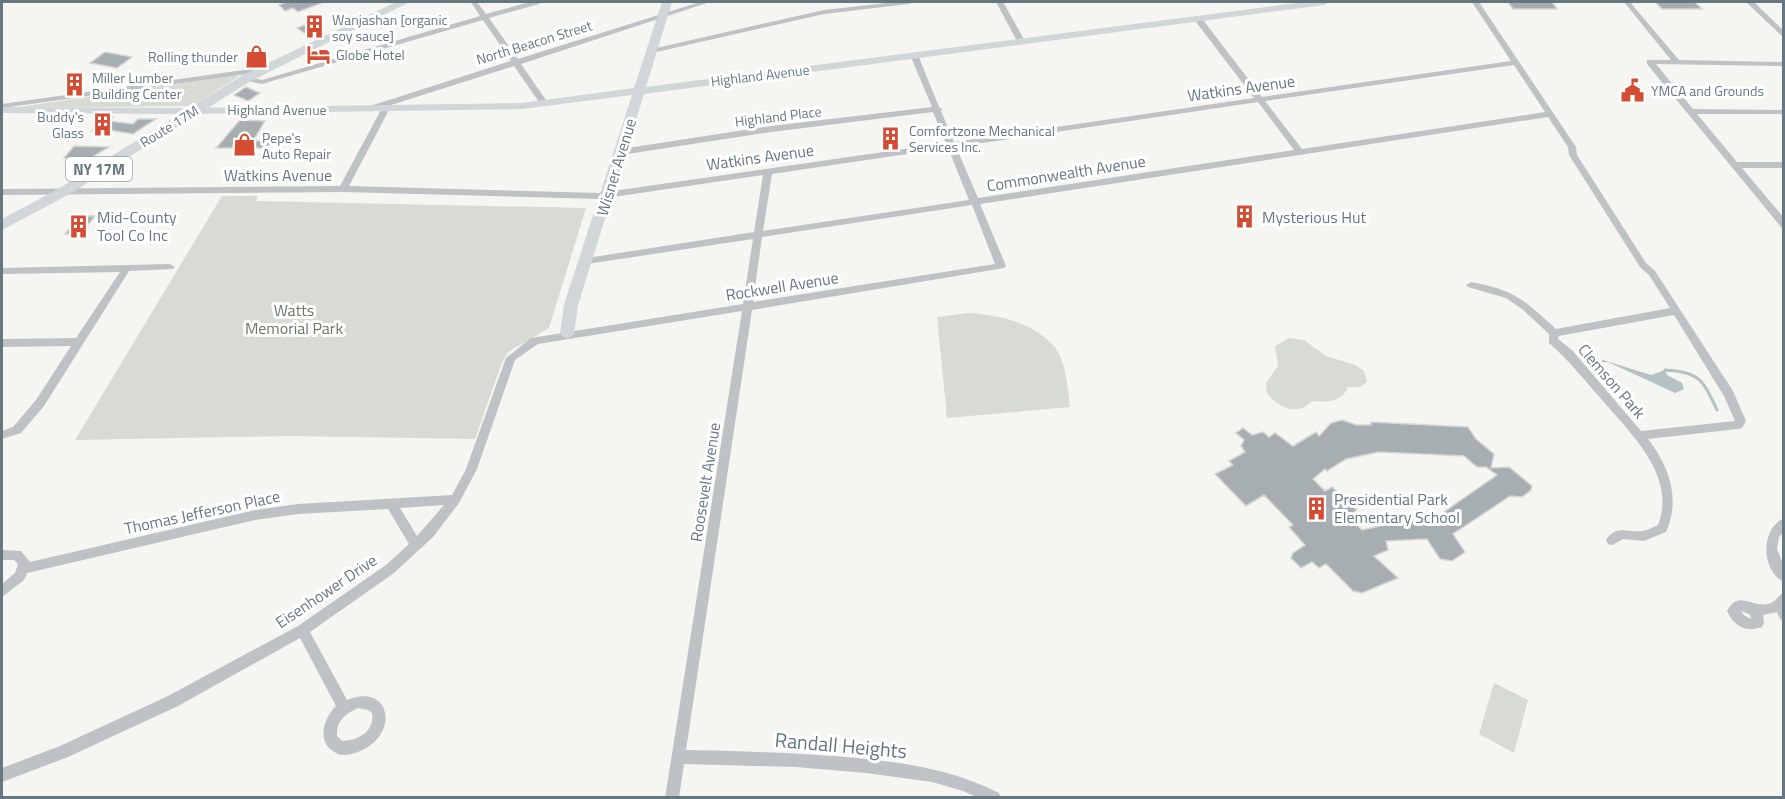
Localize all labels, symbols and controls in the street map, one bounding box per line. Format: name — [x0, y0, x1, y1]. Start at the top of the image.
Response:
place label: Wanjashan [organic soy sauce] — [332, 9, 448, 46]
building icon: Wanjashan [organic soy sauce] — [301, 14, 327, 40]
street label: North Beacon Street — [474, 14, 595, 70]
hotel icon: Globe Hotel — [305, 41, 331, 67]
shop icon: Rolling thunder — [243, 43, 269, 69]
place label: Globe Hotel — [336, 44, 405, 65]
place label: Rolling thunder — [148, 46, 238, 67]
street label: Highland Avenue — [709, 59, 811, 91]
place label: Miller Lumber Building Center — [92, 67, 182, 104]
street label: Watkins Avenue — [1186, 69, 1296, 107]
building icon: Miller Lumber Building Center — [61, 72, 87, 98]
public building icon: YMCA and Grounds — [1620, 77, 1646, 103]
place label: YMCA and Grounds — [1651, 80, 1764, 101]
street label: Highland Avenue — [227, 99, 327, 120]
street label: Route 17M — [136, 100, 202, 152]
street label: Highland Place — [733, 100, 823, 132]
place label: Buddy's Glass — [37, 106, 84, 143]
building icon: Buddy's Glass — [89, 111, 115, 137]
street label: Wisner Avenue — [590, 115, 642, 219]
place label: Comfortzone Mechanical Services Inc. — [909, 120, 1055, 157]
building icon: Comfortzone Mechanical Services Inc. — [878, 125, 904, 151]
place label: Pepe's Auto Repair — [262, 127, 331, 164]
shop icon: Pepe's Auto Repair — [231, 132, 257, 158]
street label: Watkins Avenue — [705, 138, 815, 176]
street label: Commonwealth Avenue — [985, 149, 1147, 197]
road number: NY 17M — [66, 157, 132, 181]
street label: Watkins Avenue — [224, 163, 332, 187]
building icon: Mysterious Hut — [1231, 204, 1257, 230]
place label: Mid-County Tool Co Inc — [97, 205, 177, 247]
place label: Mysterious Hut — [1262, 205, 1366, 229]
building icon: Mid-County Tool Co Inc — [66, 213, 92, 239]
street label: Rockwell Avenue — [724, 265, 840, 307]
park label: Watts Memorial Park — [245, 298, 343, 340]
street label: Clemson Park — [1573, 338, 1652, 424]
street label: Roosevelt Avenue — [684, 421, 726, 543]
street label: Thomas Jefferson Place — [122, 484, 282, 540]
place label: Presidential Park Elementary School — [1334, 487, 1460, 529]
building icon: Presidential Park Elementary School — [1303, 495, 1329, 521]
street label: Eisenhower Drive — [271, 548, 381, 634]
street label: Randall Heights — [774, 724, 908, 766]

